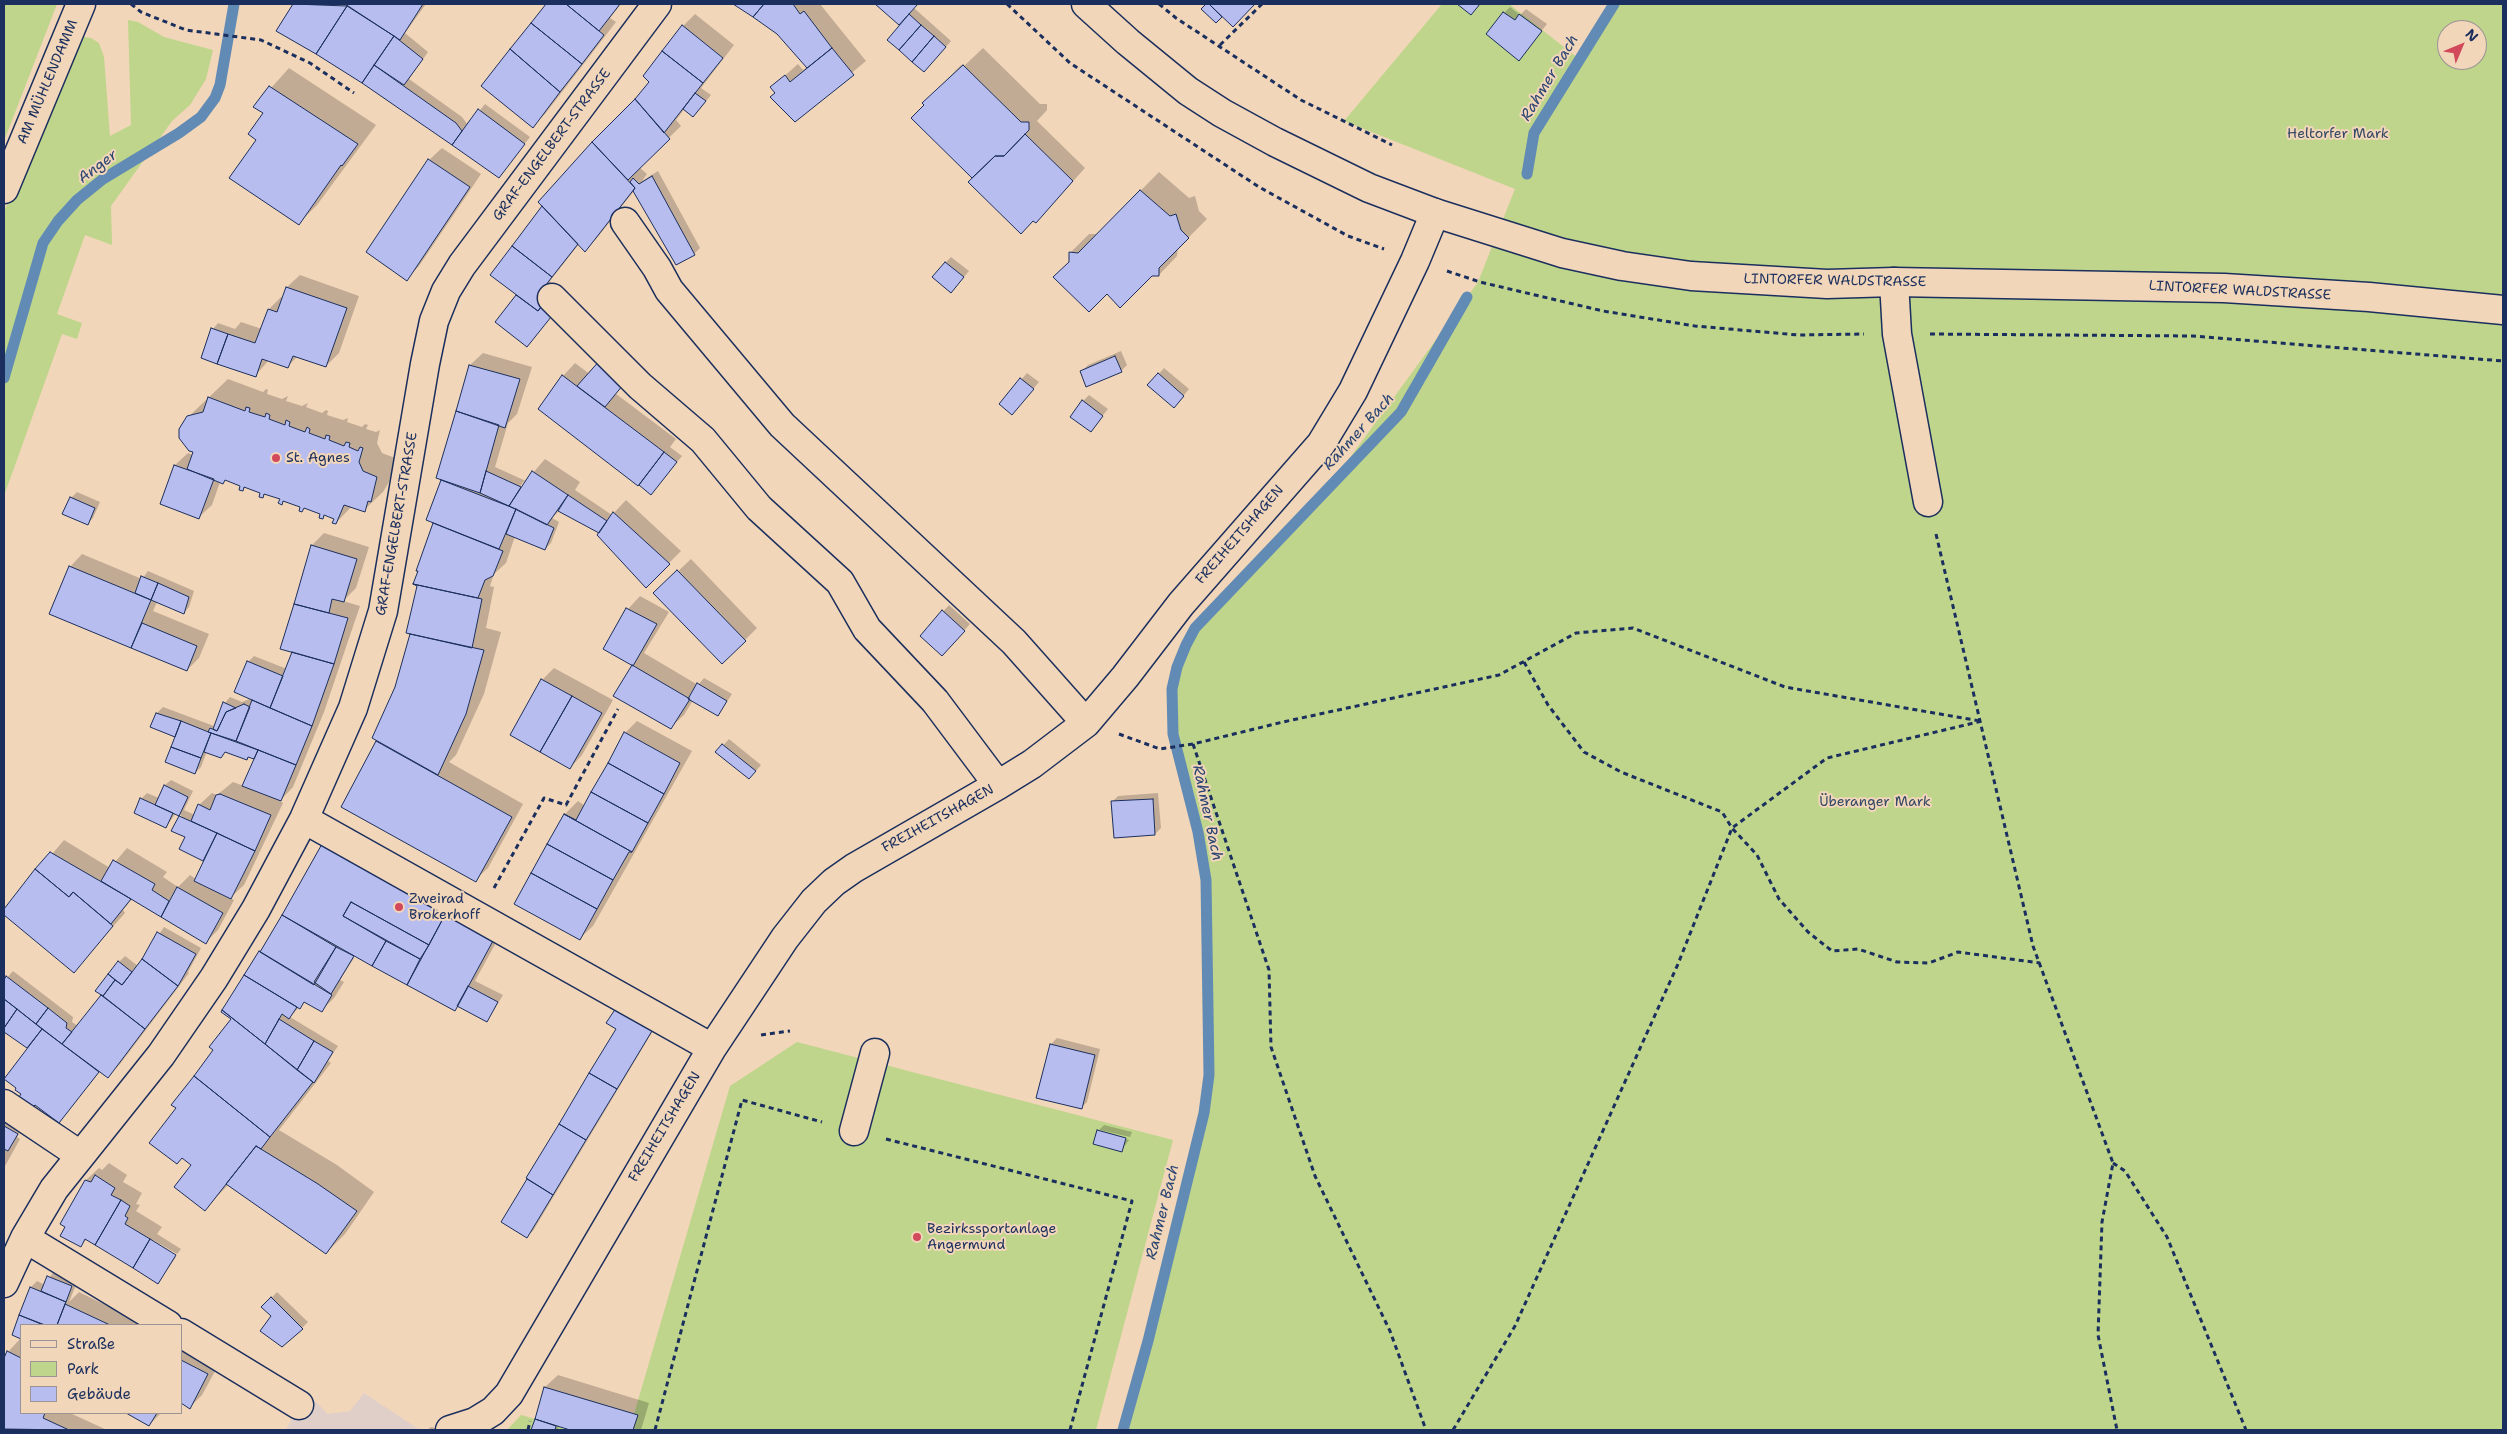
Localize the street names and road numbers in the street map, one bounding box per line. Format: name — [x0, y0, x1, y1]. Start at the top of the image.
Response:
street label: AM MÜHLENDAMM — [14, 17, 82, 147]
street label: GRAF-ENGELBERT-STRASSE — [489, 66, 615, 224]
street label: LINTORFER WALDSTRASSE — [1744, 271, 1926, 291]
street label: LINTORFER WALDSTRASSE — [2148, 278, 2332, 304]
street label: GRAF-ENGELBERT-STRASSE — [373, 431, 421, 617]
street label: FREIHEITSHAGEN — [1192, 482, 1288, 588]
street label: FREIHEITSHAGEN — [879, 781, 997, 857]
street label: FREIHEITSHAGEN — [625, 1069, 705, 1185]

